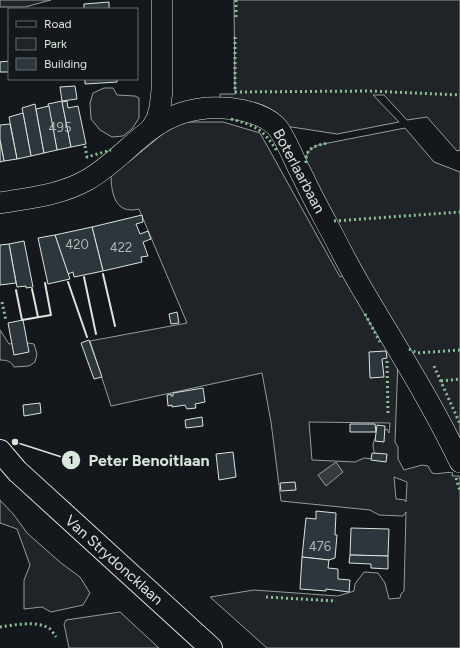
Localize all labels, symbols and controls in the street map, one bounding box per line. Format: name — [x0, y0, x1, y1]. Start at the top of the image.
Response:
legend — [8, 8, 138, 80]
text: Road — [44, 17, 72, 31]
text: Park — [44, 37, 67, 51]
text: Building — [44, 57, 87, 71]
house number: 495 — [49, 120, 71, 135]
street label: Boterlaarbaan — [269, 126, 329, 216]
house number: 420 — [65, 237, 89, 252]
house number: 422 — [110, 240, 132, 255]
callout: Peter Benoitlaan — [61, 446, 218, 474]
text: Peter Benoitlaan — [88, 451, 210, 470]
text: 1 — [68, 453, 74, 467]
street label: Van Strydoncklaan — [61, 511, 167, 609]
house number: 476 — [309, 539, 331, 554]

